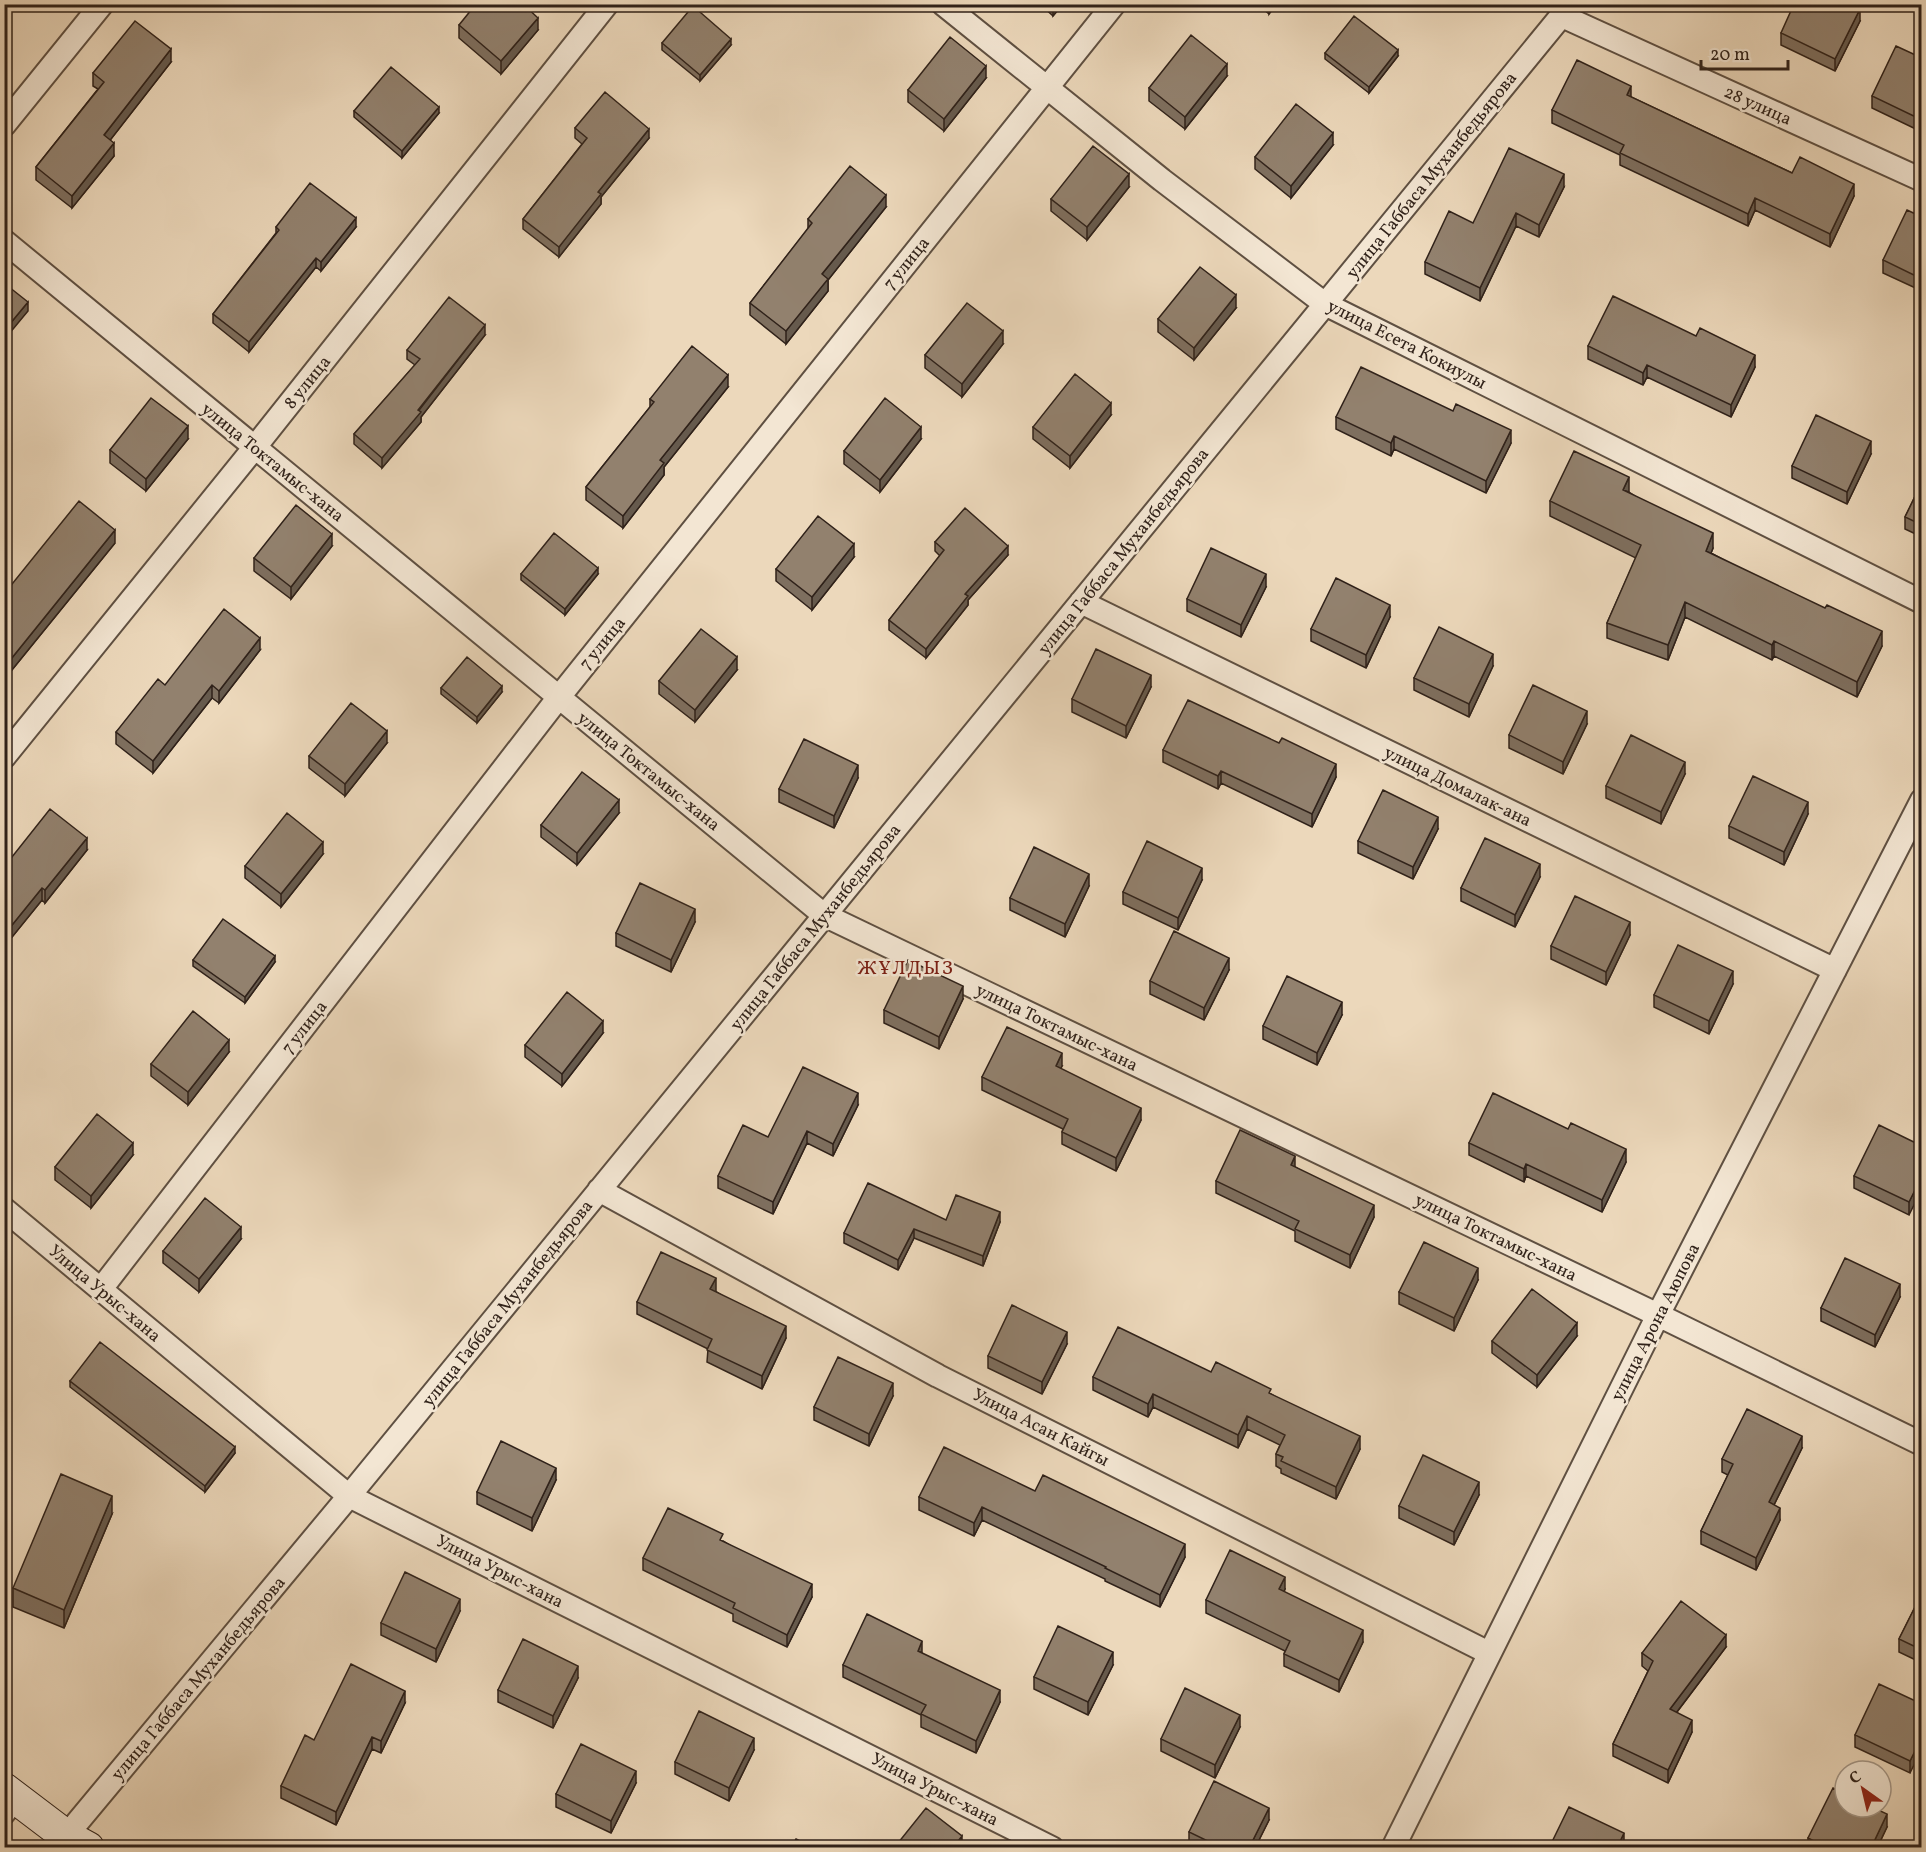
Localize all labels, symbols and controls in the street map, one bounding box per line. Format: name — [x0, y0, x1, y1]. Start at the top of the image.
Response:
scale bar — [1701, 33, 1788, 71]
text: 20 m — [1710, 43, 1750, 68]
street label: улица Габбаса Муханбедьярова — [1341, 67, 1524, 285]
street label: 28 улица — [1719, 80, 1795, 132]
street label: 7 улица — [878, 232, 936, 296]
street label: улица Есета Кокиулы — [1322, 294, 1491, 397]
street label: 8 улица — [279, 351, 338, 415]
street label: улица Токтамыс-хана — [195, 398, 349, 529]
street label: улица Габбаса Муханбедьярова — [1033, 443, 1216, 661]
street label: 7 улица — [574, 612, 632, 676]
street label: улица Токтамыс-хана — [571, 707, 725, 838]
street label: улица Домалак-ана — [1379, 741, 1535, 834]
street label: улица Габбаса Муханбедьярова — [725, 819, 908, 1037]
district label: ЖҰЛДЫЗ — [857, 955, 955, 983]
street label: улица Токтамыс-хана — [971, 978, 1142, 1079]
street label: 7 улица — [276, 996, 334, 1060]
street label: улица Токтамыс-хана — [1410, 1188, 1581, 1289]
street label: улица Габбаса Муханбедьярова — [417, 1195, 600, 1413]
street label: Улица Урыс-хана — [42, 1239, 166, 1349]
street label: улица Арона Аюпова — [1606, 1239, 1707, 1406]
street label: Улица Асан Кайгы — [968, 1383, 1113, 1474]
street label: Улица Урыс-хана — [431, 1529, 568, 1615]
street label: улица Габбаса Муханбедьярова — [106, 1571, 292, 1787]
street label: Улица Урыс-хана — [866, 1747, 1003, 1833]
north arrow — [1833, 1759, 1893, 1819]
text: С — [1845, 1766, 1866, 1790]

